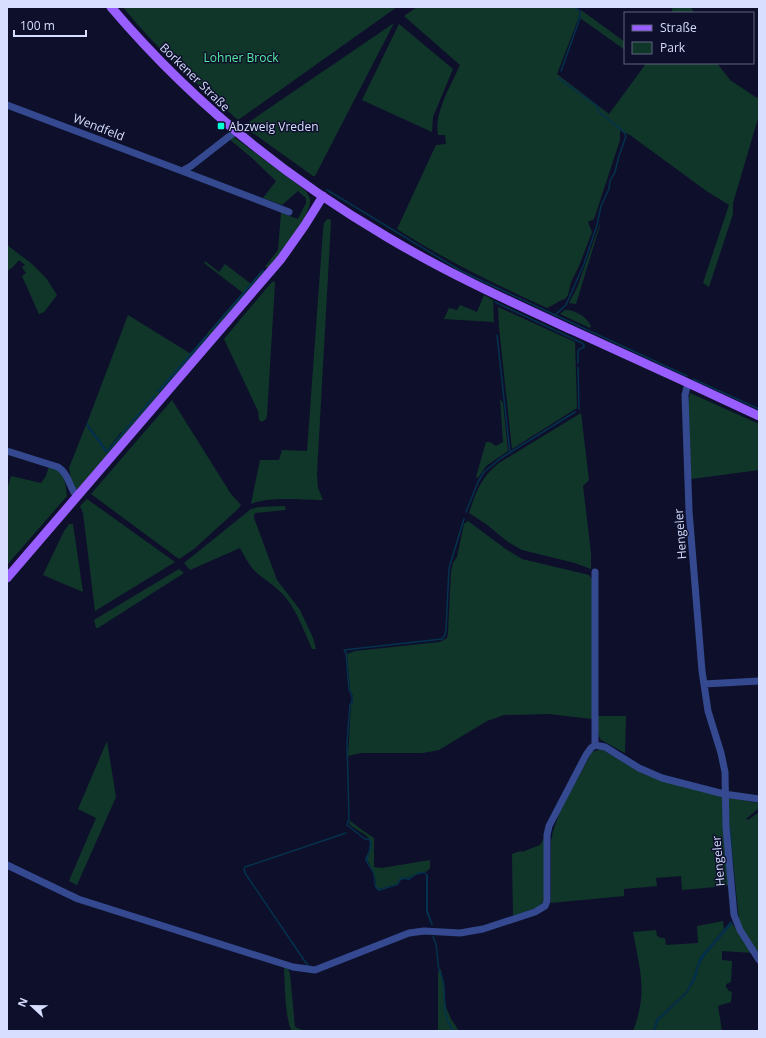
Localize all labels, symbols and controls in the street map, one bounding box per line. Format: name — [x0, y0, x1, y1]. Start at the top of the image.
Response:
scale bar — [14, 12, 86, 38]
legend — [624, 12, 754, 64]
text: 100 m — [20, 17, 55, 34]
text: Straße — [660, 19, 697, 36]
street label: Borkener Straße — [156, 39, 234, 115]
text: Park — [660, 39, 686, 56]
park label: Lohner Brock — [204, 49, 279, 66]
street label: Wendfeld — [71, 109, 127, 145]
place label: Abzweig Vreden — [229, 118, 319, 135]
marker: Abzweig Vreden — [216, 121, 226, 131]
street label: Hengeler — [670, 508, 690, 560]
street label: Hengeler — [707, 835, 729, 887]
north arrow — [12, 986, 52, 1026]
text: N — [14, 995, 31, 1009]

